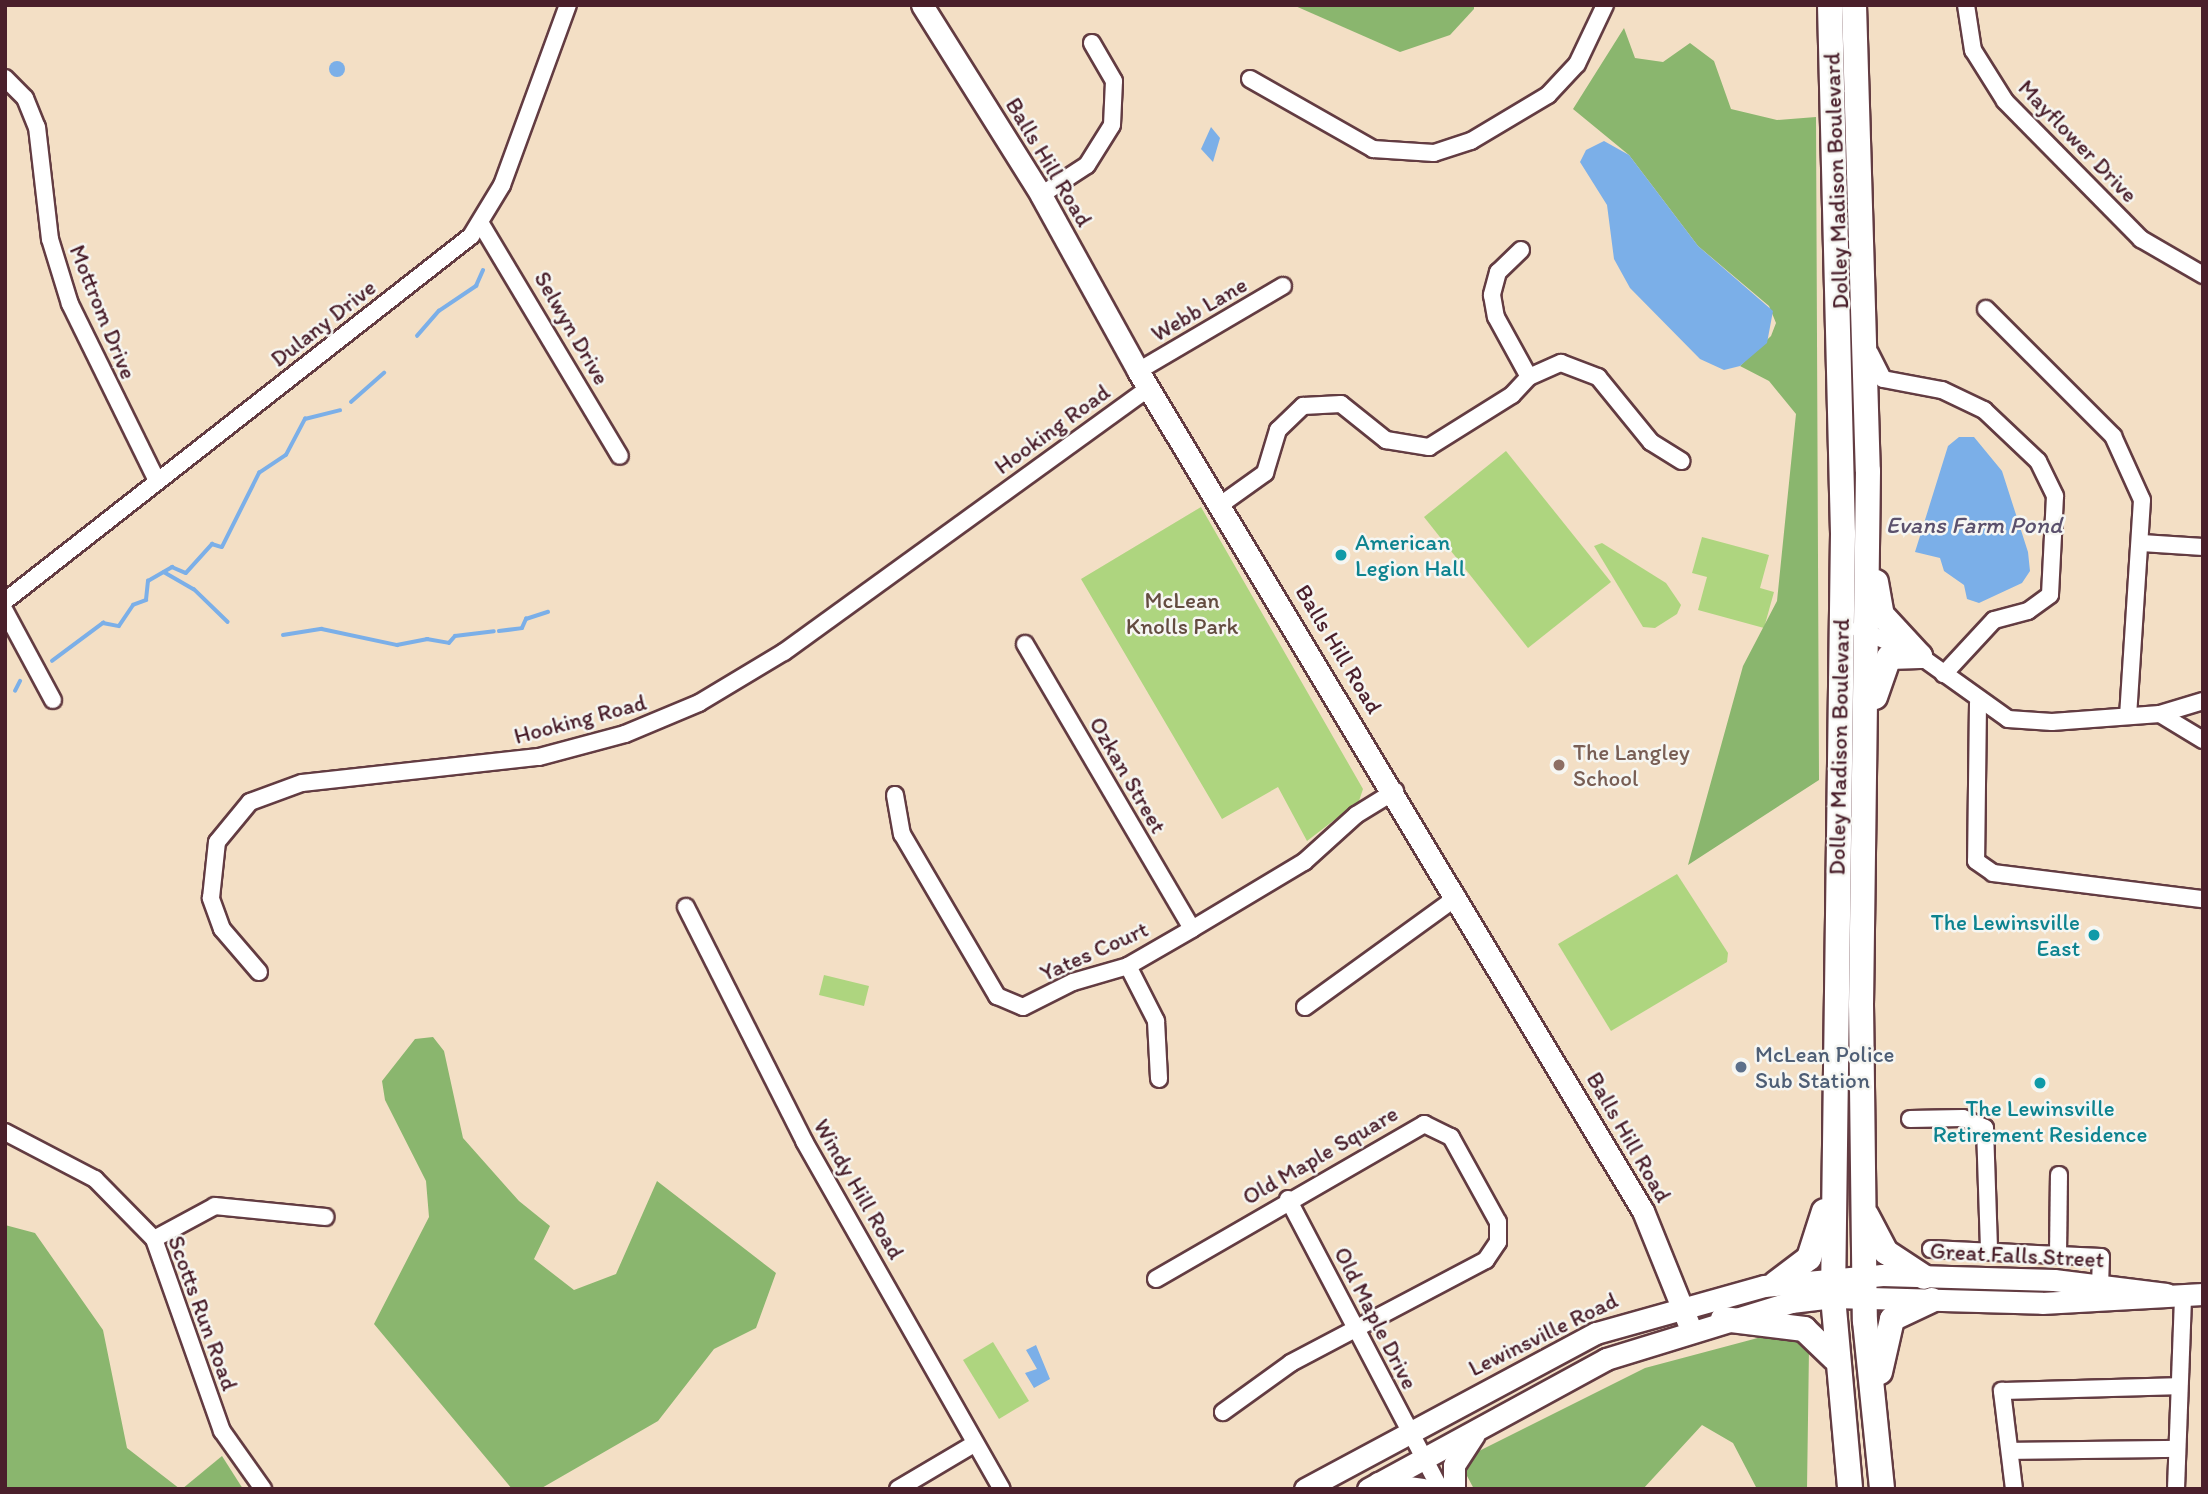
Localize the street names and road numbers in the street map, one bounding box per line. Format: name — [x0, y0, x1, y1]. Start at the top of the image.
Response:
street label: Dolley Madison Boulevard — [1818, 52, 1854, 310]
street label: Mayflower Drive — [2013, 74, 2143, 208]
street label: Balls Hill Road — [1000, 93, 1098, 231]
street label: Mottrom Drive — [64, 241, 142, 383]
street label: Selwyn Drive — [528, 266, 616, 390]
street label: Webb Lane — [1146, 270, 1252, 348]
street label: Dulany Drive — [265, 273, 381, 373]
street label: Hooking Road — [989, 378, 1115, 480]
street label: Balls Hill Road — [1290, 580, 1388, 718]
street label: Dolley Madison Boulevard — [1823, 618, 1855, 876]
street label: Hooking Road — [511, 688, 649, 750]
street label: Ozkan Street — [1084, 712, 1172, 838]
street label: Yates Court — [1036, 915, 1152, 987]
street label: Balls Hill Road — [1581, 1067, 1677, 1207]
street label: Old Maple Square — [1238, 1100, 1402, 1210]
street label: Windy Hill Road — [808, 1114, 910, 1264]
street label: Scotts Run Road — [162, 1232, 244, 1394]
street label: Great Falls Street — [1930, 1237, 2104, 1273]
street label: Old Maple Drive — [1328, 1242, 1424, 1394]
street label: Lewinsville Road — [1464, 1286, 1622, 1382]

